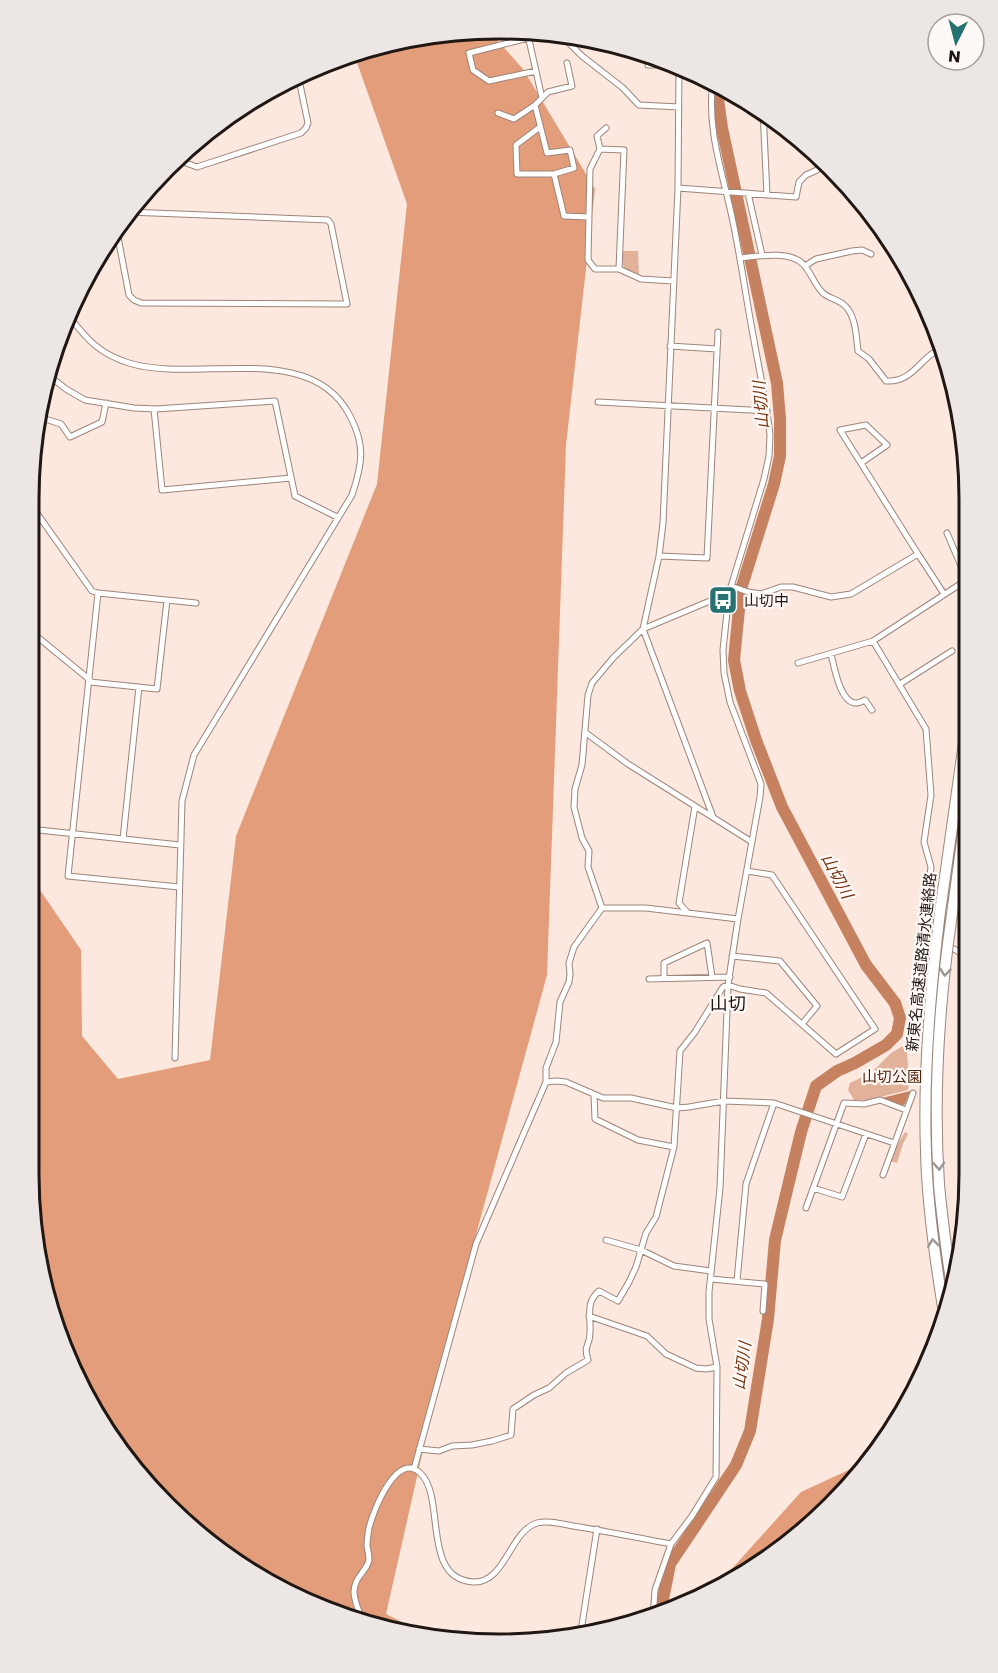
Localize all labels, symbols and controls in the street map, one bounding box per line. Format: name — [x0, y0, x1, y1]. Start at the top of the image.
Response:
north arrow — [926, 12, 986, 72]
text: N — [947, 44, 962, 68]
water label: 山切川 — [747, 378, 775, 430]
bus stop icon: 山切中 — [707, 584, 739, 616]
place label: 山切中 — [744, 590, 789, 611]
water label: 山切川 — [816, 849, 859, 904]
street label: 新東名高速道路清水連絡路 — [901, 871, 941, 1053]
one-way arrow — [939, 967, 952, 976]
district label: 山切 — [710, 991, 746, 1016]
park label: 山切公園 — [862, 1066, 922, 1087]
one-way arrow — [932, 1162, 945, 1171]
one-way arrow — [927, 1239, 940, 1248]
water label: 山切川 — [727, 1339, 757, 1391]

